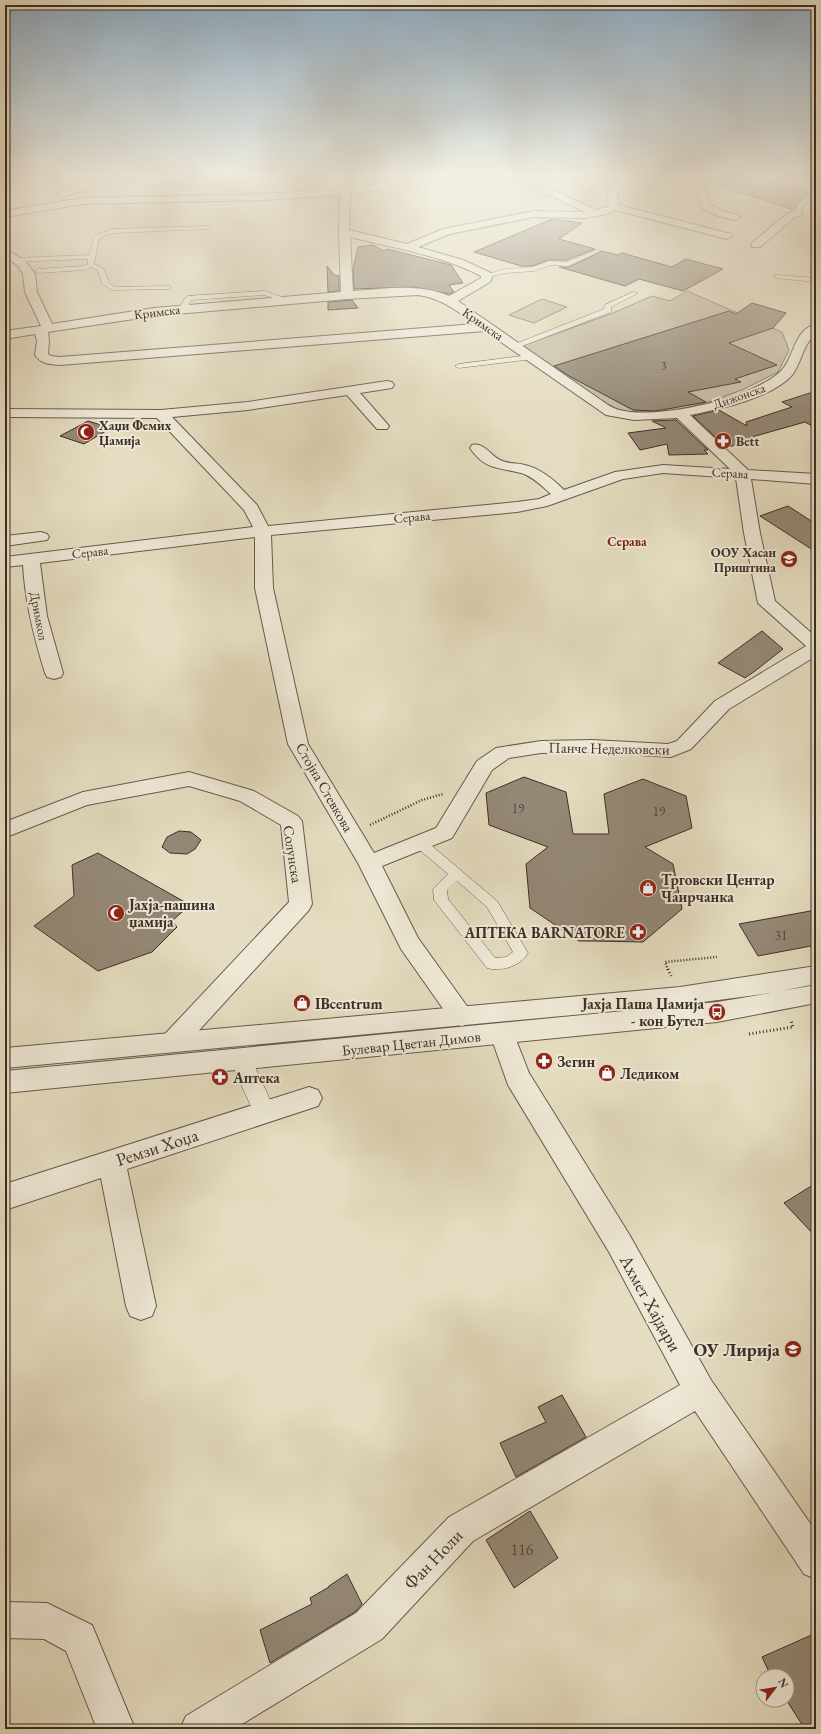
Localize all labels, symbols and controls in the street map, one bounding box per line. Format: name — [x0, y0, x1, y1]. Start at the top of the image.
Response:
street label: Кримска — [133, 301, 182, 323]
street label: Кримска — [459, 304, 508, 345]
house number: 3 — [661, 359, 667, 373]
street label: Дижонска — [711, 379, 768, 413]
place label: Хаџи Фемих Џамија — [98, 417, 172, 449]
mosque icon: Хаџи Фемих Џамија — [76, 422, 96, 442]
pharmacy icon: Bett — [713, 431, 733, 451]
place label: Bett — [736, 433, 759, 450]
street label: Серава — [711, 464, 750, 482]
street label: Серава — [393, 507, 432, 527]
district label: Серава — [607, 533, 647, 550]
street label: Серава — [71, 542, 110, 562]
place label: ООУ Хасан Приштина — [711, 544, 776, 576]
school or university icon: ООУ Хасан Приштина — [779, 549, 799, 569]
street label: Дримкол — [26, 590, 52, 642]
street label: Панче Неделковски — [548, 737, 670, 759]
street label: Стојна Стевкова — [292, 739, 358, 835]
house number: 19 — [512, 800, 525, 817]
house number: 19 — [653, 803, 666, 820]
street label: Солунска — [279, 824, 307, 884]
place label: Трговски Центар Чаирчанка — [661, 870, 775, 906]
shop icon: Трговски Центар Чаирчанка — [638, 878, 658, 898]
place label: Јахја-пашина џамија — [127, 895, 215, 931]
mosque icon: Јахја-пашина џамија — [106, 903, 126, 923]
pharmacy icon: АПТЕКА BARNATORE — [628, 922, 648, 942]
place label: АПТЕКА BARNATORE — [464, 923, 625, 942]
house number: 31 — [775, 927, 787, 944]
shop icon: IBcentrum — [292, 993, 312, 1013]
place label: IBcentrum — [315, 994, 383, 1013]
place label: Јахја Паша Џамија - кон Бутел — [580, 994, 704, 1030]
bus stop icon: Јахја Паша Џамија - кон Бутел — [707, 1002, 727, 1022]
street label: Булевар Цветан Димов — [341, 1026, 481, 1060]
pharmacy icon: Зегин — [534, 1051, 554, 1071]
place label: Зегин — [557, 1052, 595, 1071]
shop icon: Ледиком — [597, 1063, 617, 1083]
place label: Ледиком — [620, 1064, 679, 1083]
pharmacy icon: Аптека — [210, 1067, 230, 1087]
place label: Аптека — [232, 1068, 280, 1087]
street label: Ремзи Хоџа — [113, 1123, 202, 1171]
street label: Ахмет Хајдари — [614, 1250, 687, 1356]
place label: ОУ Лирија — [693, 1338, 780, 1361]
school or university icon: ОУ Лирија — [783, 1339, 803, 1359]
street label: Фан Ноли — [399, 1524, 468, 1594]
house number: 116 — [510, 1539, 534, 1560]
north arrow — [755, 1668, 795, 1708]
text: N — [775, 1675, 792, 1690]

